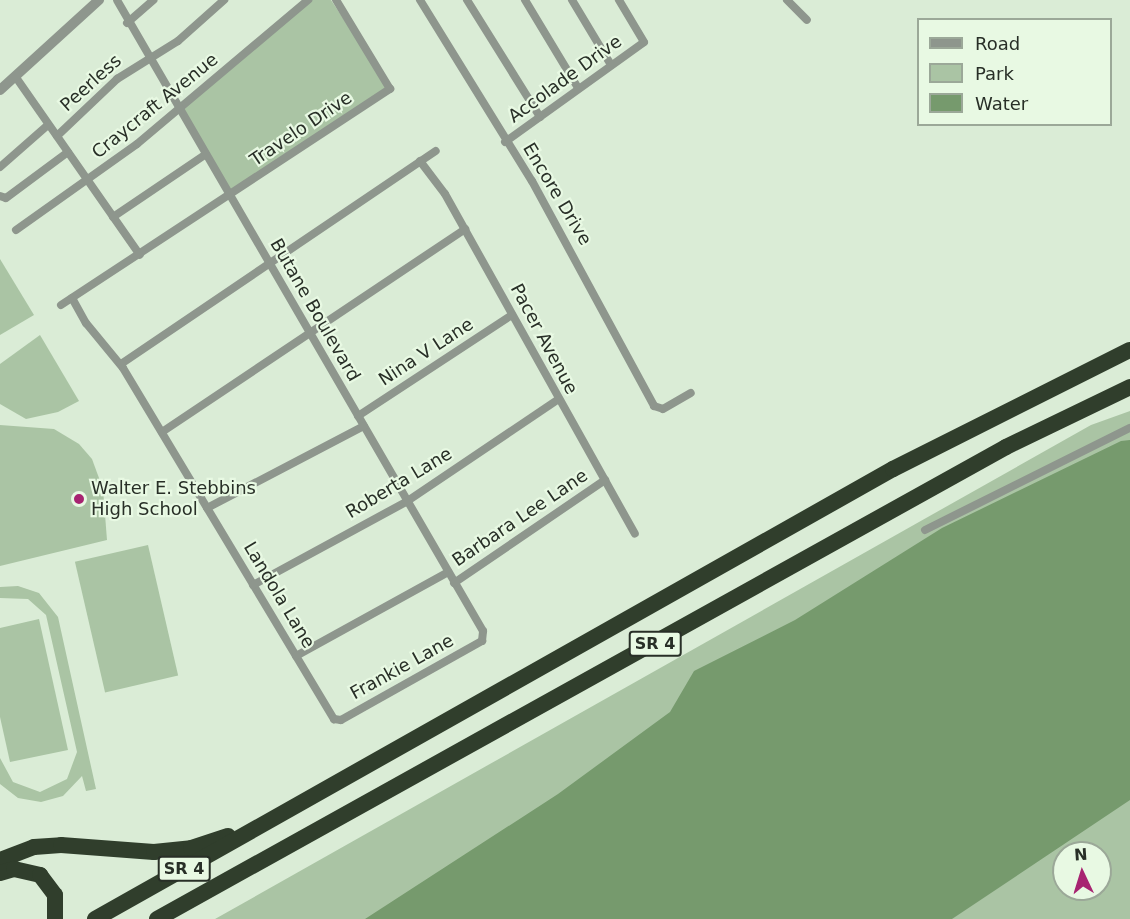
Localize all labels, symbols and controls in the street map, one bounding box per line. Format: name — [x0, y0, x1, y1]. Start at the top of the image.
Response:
legend — [917, 18, 1112, 126]
street label: Accolade Drive — [504, 31, 626, 127]
text: Road — [975, 33, 1020, 54]
street label: Craycraft Avenue — [88, 49, 222, 163]
street label: Peerless — [56, 50, 126, 116]
text: Park — [975, 63, 1014, 84]
street label: Travelo Drive — [246, 87, 356, 171]
text: Water — [975, 93, 1028, 114]
street label: Encore Drive — [518, 139, 596, 249]
street label: Butane Boulevard — [265, 235, 365, 385]
street label: Pacer Avenue — [506, 280, 582, 398]
street label: Nina V Lane — [375, 313, 477, 391]
street label: Roberta Lane — [342, 443, 456, 523]
street label: Barbara Lee Lane — [448, 465, 592, 571]
place label: Walter E. Stebbins High School — [91, 478, 256, 520]
marker: Walter E. Stebbins High School — [72, 492, 86, 506]
street label: Landola Lane — [239, 538, 319, 652]
street label: Frankie Lane — [347, 630, 457, 704]
road number: SR 4 — [628, 631, 682, 657]
north arrow — [1052, 841, 1112, 901]
text: N — [1073, 845, 1088, 864]
road number: SR 4 — [157, 856, 211, 882]

